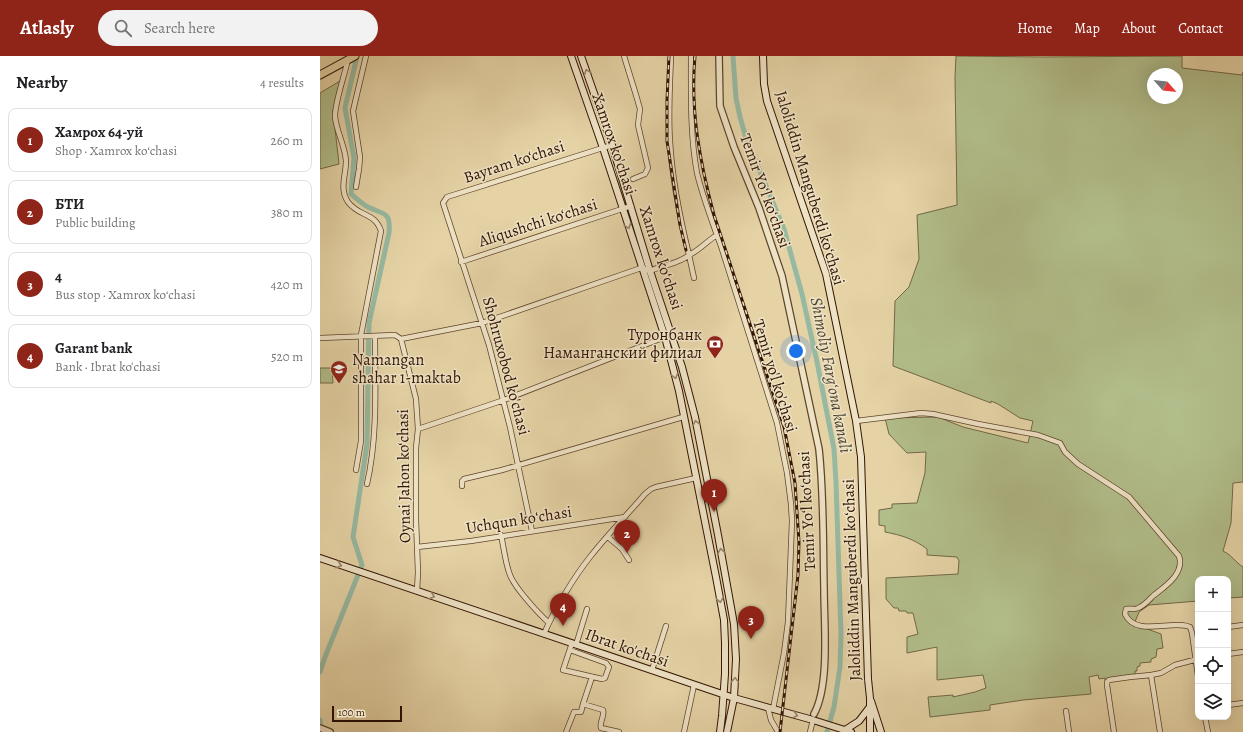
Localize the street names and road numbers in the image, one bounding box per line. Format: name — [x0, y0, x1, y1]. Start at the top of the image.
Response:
street label: Jaloliddin Manguberdi koʻchasi — [770, 88, 850, 288]
street label: Xamrox ko'chasi — [586, 90, 642, 198]
street label: Temir Yoʻl koʻchasi — [734, 131, 796, 251]
street label: Bayram ko‘chasi — [461, 135, 567, 189]
street label: Aliqushchi ko‘chasi — [475, 193, 600, 253]
street label: Xamrox koʻchasi — [634, 203, 688, 313]
street label: Shohruxobod ko'chasi — [477, 294, 535, 438]
street label: Temir yo'l ko'chasi — [747, 317, 803, 435]
street label: Oynai Jahon ko‘chasi — [392, 409, 416, 543]
street label: Temir Yoʻl koʻchasi — [793, 450, 821, 572]
street label: Jaloliddin Manguberdi koʻchasi — [837, 479, 867, 681]
street label: Uchqun koʻchasi — [465, 501, 573, 539]
street label: Ibrat ko'chasi — [582, 623, 672, 673]

